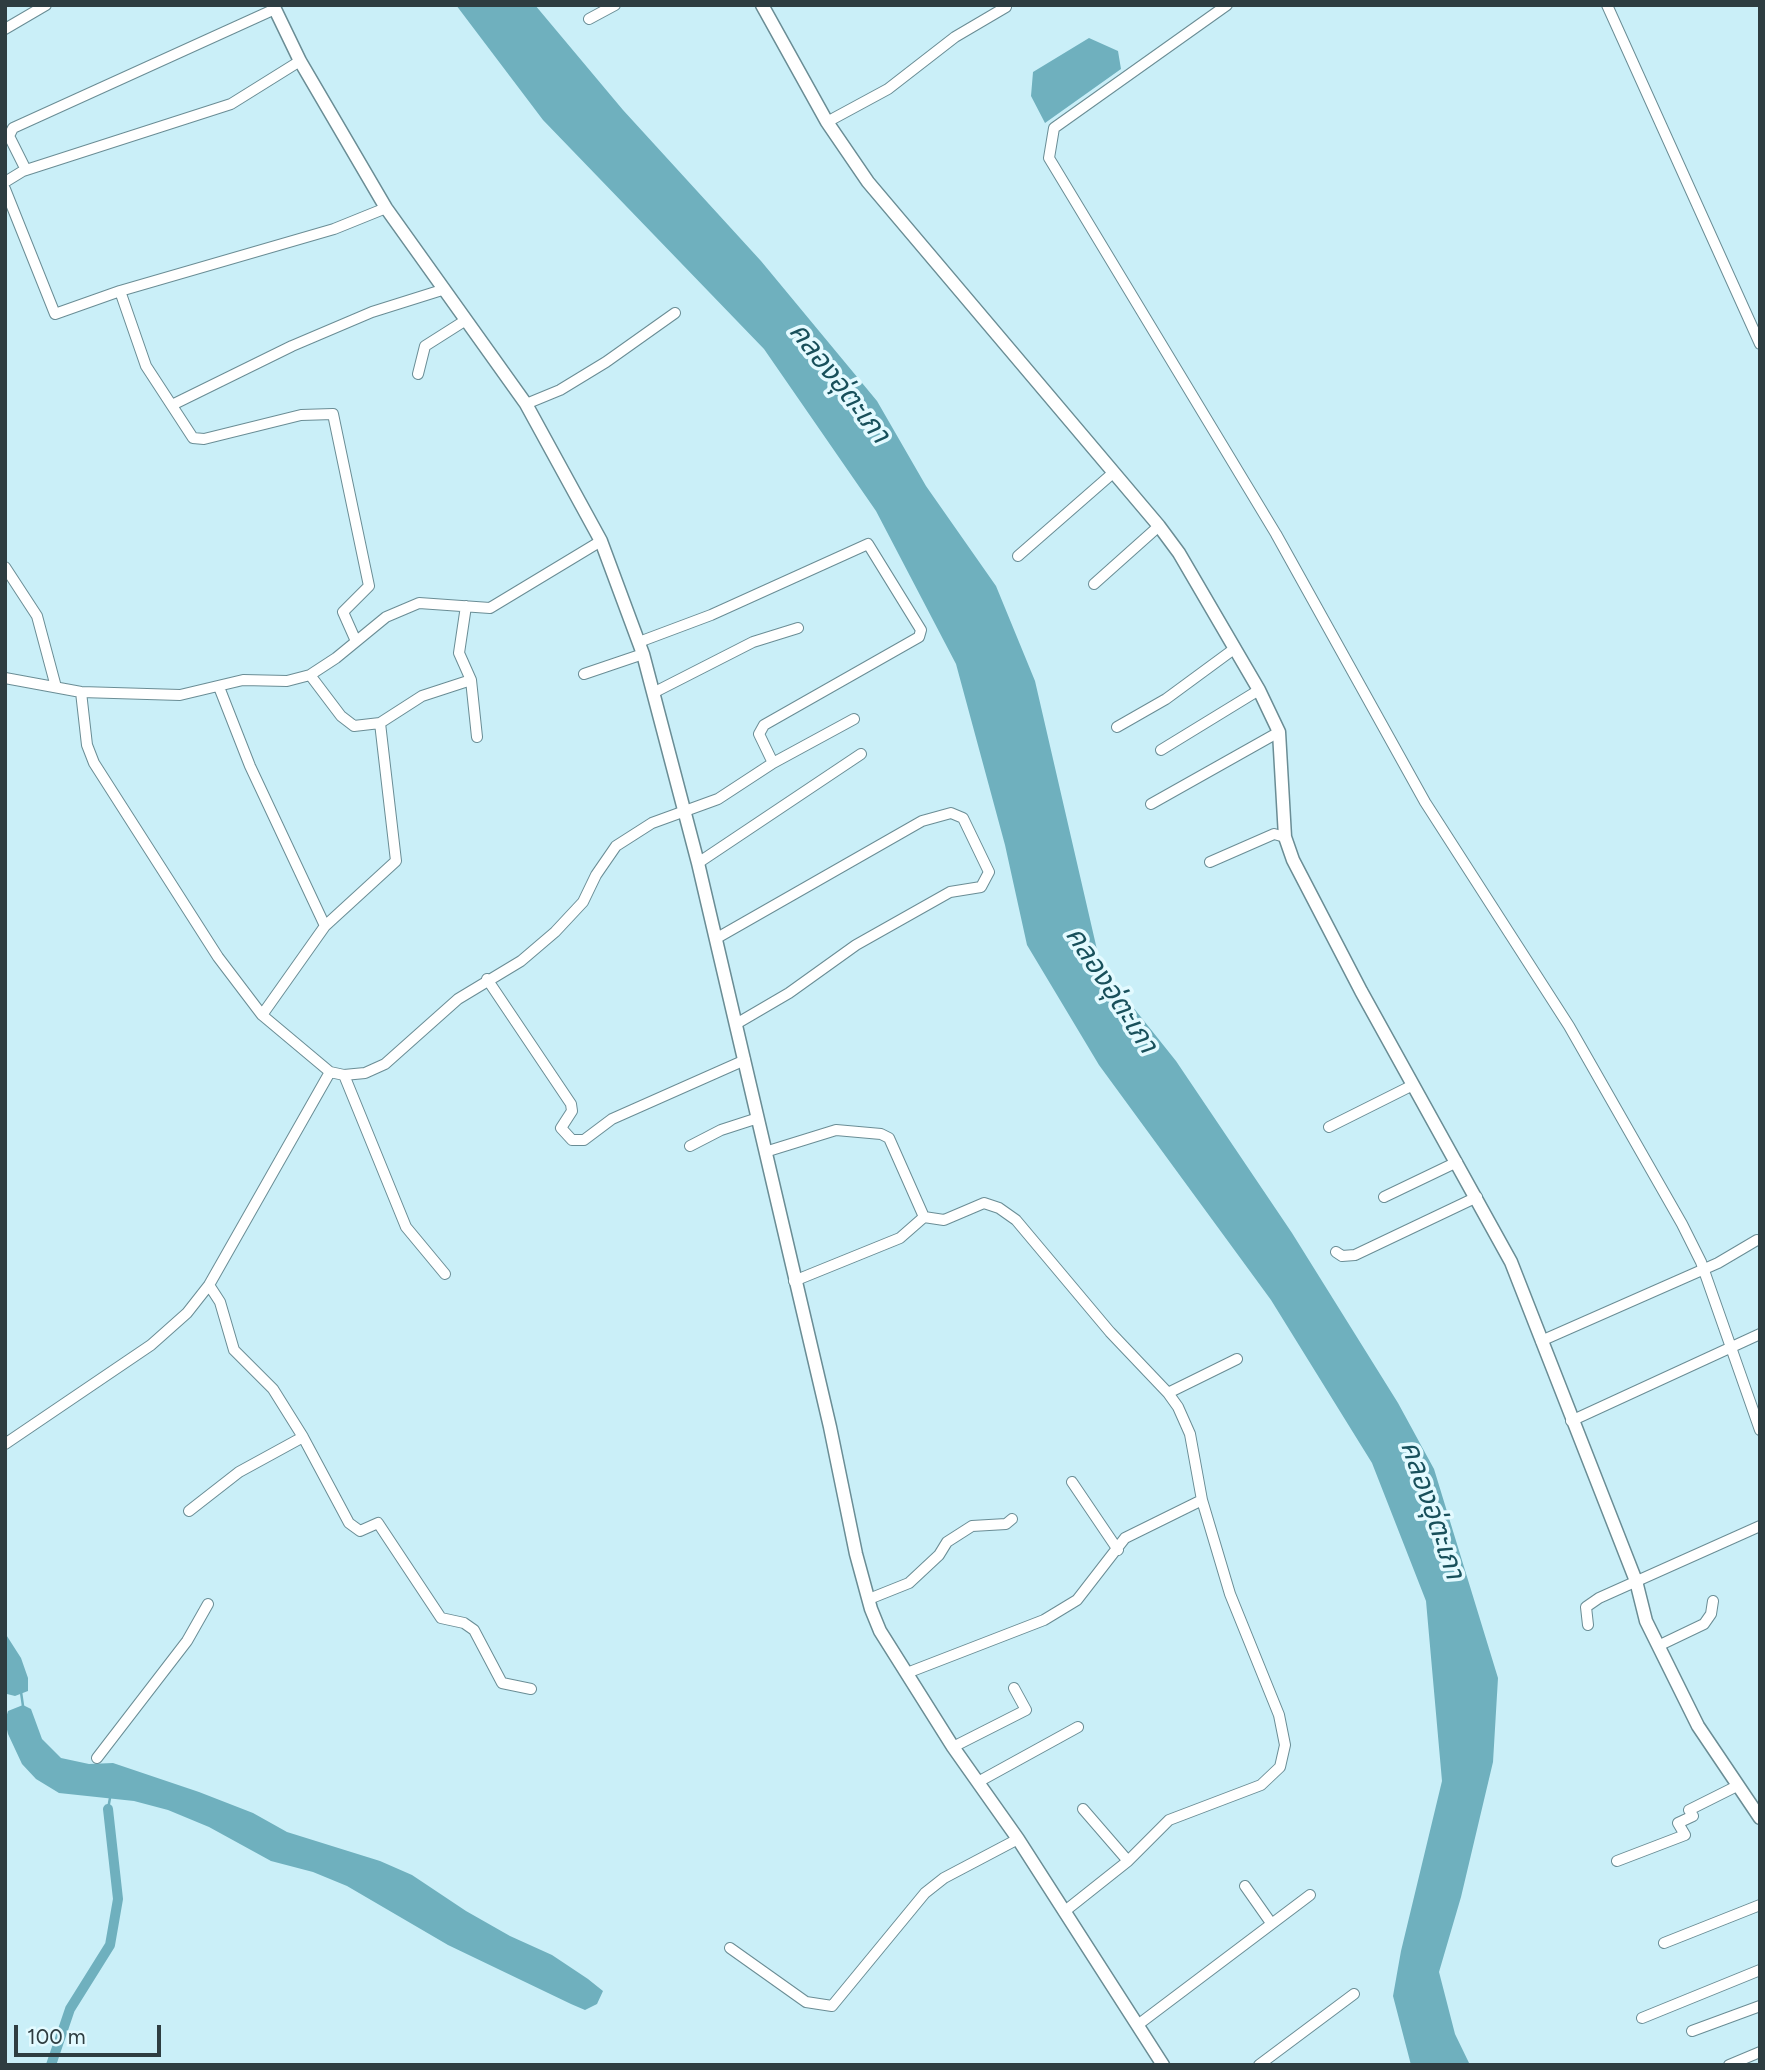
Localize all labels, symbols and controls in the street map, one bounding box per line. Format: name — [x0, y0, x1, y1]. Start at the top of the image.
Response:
water label: คลองอุ่ตะเภา — [781, 316, 897, 450]
water label: คลองอุ่ตะเภา — [1058, 920, 1164, 1060]
water label: คลองอุ่ตะเภา — [1393, 1436, 1471, 1584]
scale bar — [18, 2010, 164, 2054]
text: 100 m — [27, 2024, 86, 2049]

